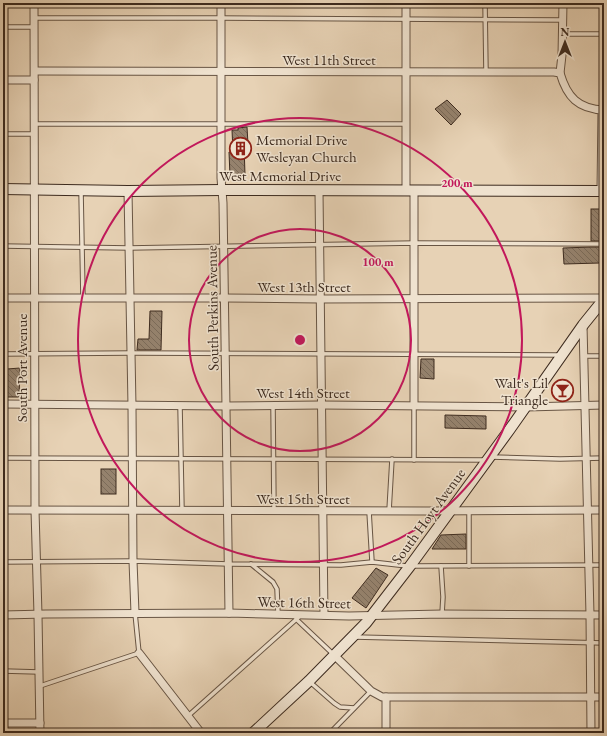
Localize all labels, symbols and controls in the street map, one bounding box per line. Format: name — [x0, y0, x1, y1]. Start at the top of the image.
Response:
north arrow — [545, 22, 585, 62]
text: N — [561, 25, 570, 39]
street label: West 11th Street — [282, 50, 376, 69]
place label: Memorial Drive Wesleyan Church — [256, 130, 357, 166]
building icon: Memorial Drive Wesleyan Church — [227, 135, 253, 161]
street label: West Memorial Drive — [219, 166, 341, 185]
text: 200 m — [441, 175, 473, 191]
street label: South Perkins Avenue — [201, 245, 223, 371]
text: 100 m — [362, 254, 394, 270]
street label: West 13th Street — [257, 277, 351, 296]
street label: South Port Avenue — [12, 314, 31, 422]
centre of rings — [293, 333, 307, 347]
place label: Walt's Lil Triangle — [495, 373, 548, 409]
bar icon: Walt's Lil Triangle — [550, 378, 576, 404]
street label: West 14th Street — [256, 383, 350, 402]
street label: South Hoyt Avenue — [387, 464, 469, 568]
street label: West 15th Street — [256, 489, 350, 508]
street label: West 16th Street — [257, 592, 351, 612]

